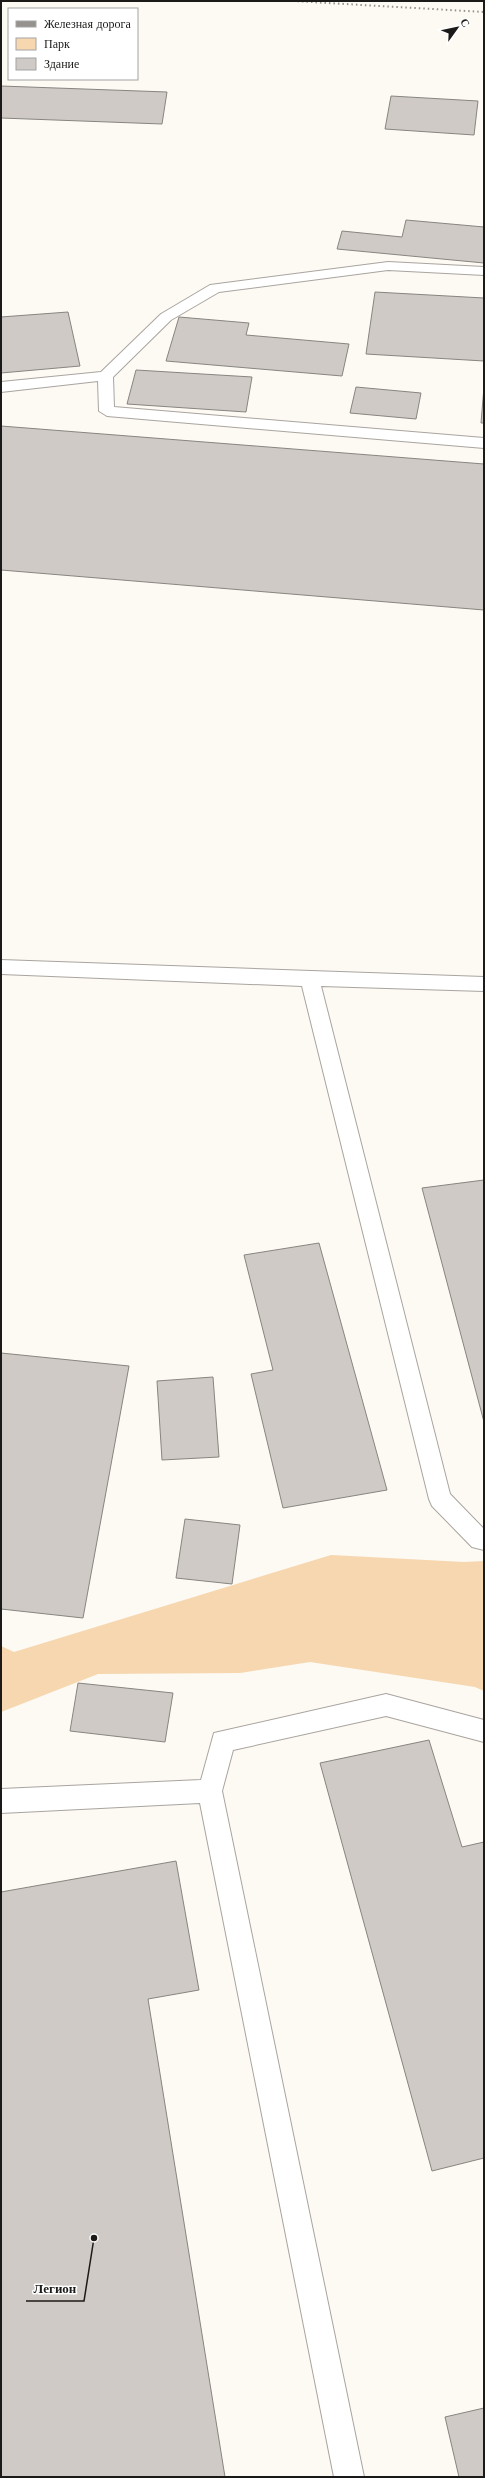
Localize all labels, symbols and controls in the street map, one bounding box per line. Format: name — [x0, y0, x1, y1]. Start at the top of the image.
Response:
legend — [8, 8, 138, 80]
north arrow — [437, 8, 477, 48]
text: С — [457, 15, 473, 30]
text: Железная дорога — [44, 16, 131, 31]
text: Парк — [44, 36, 70, 51]
text: Здание — [44, 56, 79, 71]
callout: Легион — [26, 2276, 84, 2301]
text: Легион — [34, 2280, 77, 2297]

